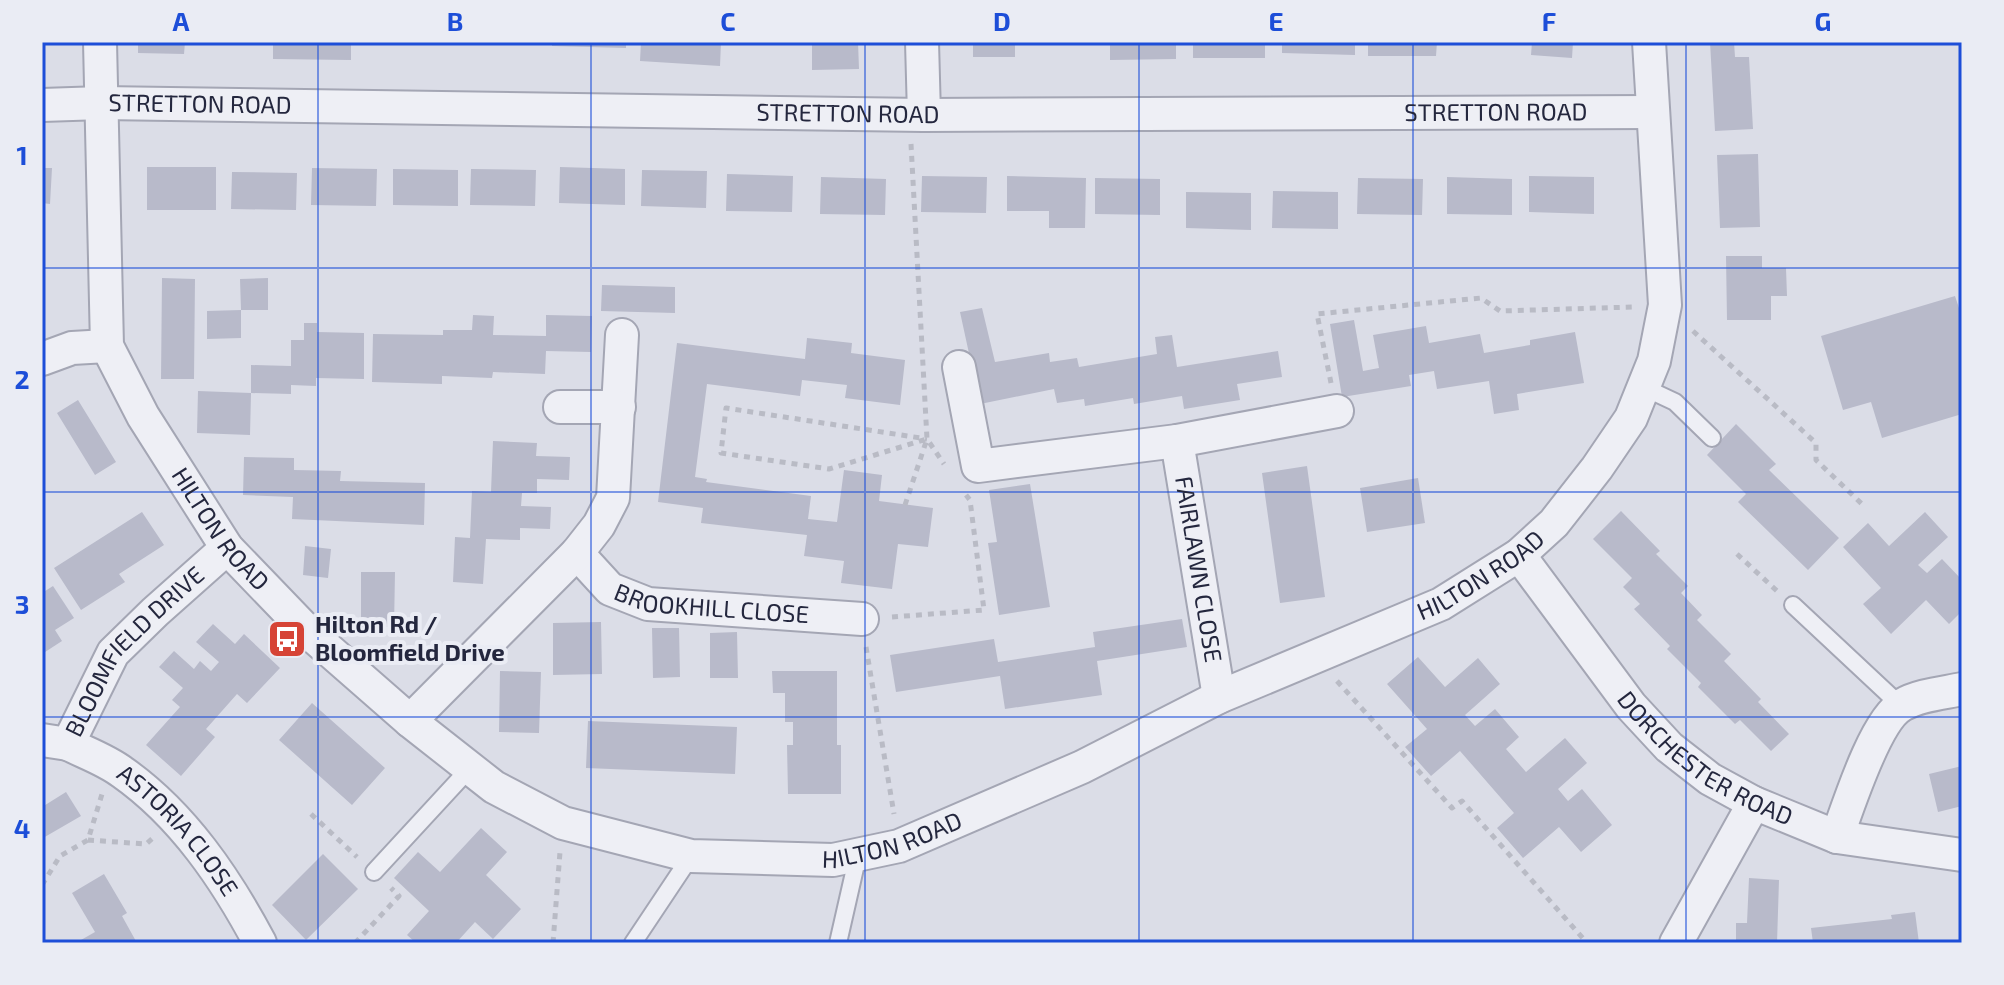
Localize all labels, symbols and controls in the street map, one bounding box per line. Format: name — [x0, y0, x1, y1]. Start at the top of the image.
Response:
text: A — [173, 5, 190, 36]
text: B — [447, 5, 463, 36]
text: C — [720, 5, 736, 36]
text: D — [993, 5, 1011, 36]
text: E — [1268, 5, 1284, 36]
text: F — [1542, 5, 1556, 36]
text: G — [1815, 5, 1831, 36]
street label: STRETTON ROAD — [108, 87, 292, 119]
street label: STRETTON ROAD — [1404, 96, 1588, 126]
street label: STRETTON ROAD — [756, 97, 940, 128]
text: 1 — [16, 139, 28, 170]
text: 2 — [14, 363, 30, 394]
street label: HILTON ROAD — [167, 462, 276, 596]
street label: FAIRLAWN CLOSE — [1170, 474, 1229, 664]
street label: HILTON ROAD — [1412, 523, 1549, 625]
street label: BLOOMFIELD DRIVE — [58, 559, 209, 741]
street label: BROOKHILL CLOSE — [610, 576, 810, 628]
text: 3 — [15, 588, 29, 619]
place label: Hilton Rd / Bloomfield Drive — [315, 609, 505, 666]
bus stop icon: Hilton Rd / Bloomfield Drive — [266, 618, 308, 660]
street label: DORCHESTER ROAD — [1612, 685, 1797, 830]
street label: ASTORIA CLOSE — [112, 757, 245, 901]
street label: HILTON ROAD — [822, 805, 966, 873]
text: 4 — [14, 812, 30, 843]

